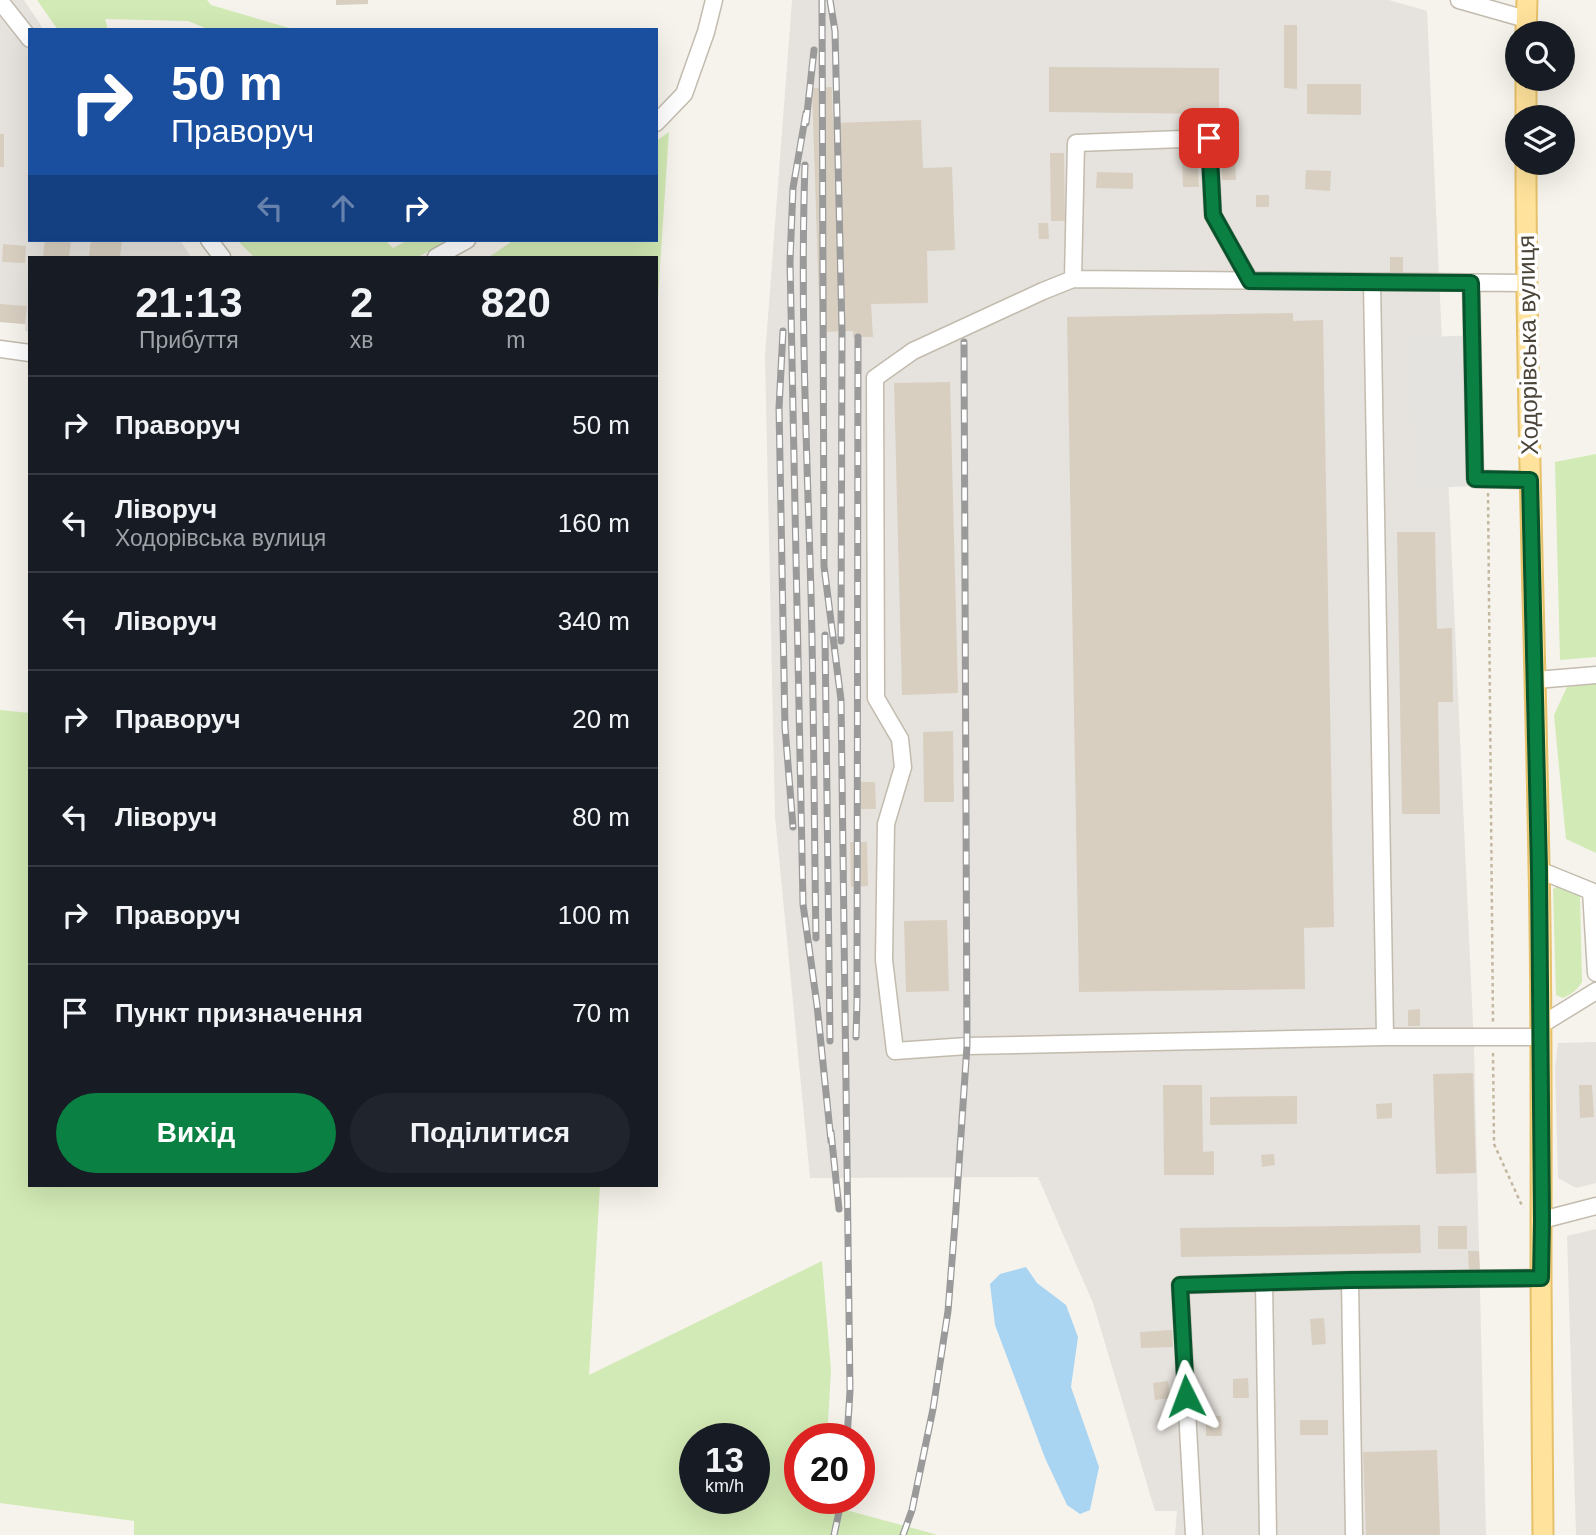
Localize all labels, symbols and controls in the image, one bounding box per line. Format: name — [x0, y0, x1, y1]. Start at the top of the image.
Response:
map controls — [1505, 21, 1575, 175]
button: search — [1505, 21, 1575, 91]
icon: right — [56, 56, 147, 147]
text: 50 m — [171, 56, 283, 110]
button: layers — [1505, 105, 1575, 175]
pin — [1179, 108, 1239, 168]
text: Праворуч — [171, 113, 314, 149]
icon: arrive — [1190, 119, 1228, 157]
icon: left — [251, 189, 289, 227]
icon: ahead — [324, 189, 362, 227]
icon: right — [397, 189, 435, 227]
street label: Ходорівська вулиця — [1512, 235, 1543, 455]
text: 21:13 — [135, 279, 243, 326]
text: 2 — [350, 279, 373, 326]
text: 820 — [481, 279, 551, 326]
text: Прибуття — [139, 327, 239, 353]
text: хв — [350, 327, 374, 353]
text: m — [506, 327, 525, 353]
icon: right — [56, 406, 94, 444]
text: Праворуч — [115, 410, 241, 440]
text: 50 m — [572, 410, 630, 440]
text: Ліворуч — [115, 494, 217, 524]
icon: left — [56, 504, 94, 542]
text: 160 m — [558, 508, 630, 538]
text: Ходорівська вулиця — [115, 525, 326, 551]
icon: left — [56, 602, 94, 640]
text: Ліворуч — [115, 606, 217, 636]
text: 340 m — [558, 606, 630, 636]
icon: right — [56, 700, 94, 738]
text: Праворуч — [115, 704, 241, 734]
text: 20 m — [572, 704, 630, 734]
icon: left — [56, 798, 94, 836]
text: Ліворуч — [115, 802, 217, 832]
text: 80 m — [572, 802, 630, 832]
icon: right — [56, 896, 94, 934]
text: Праворуч — [115, 900, 241, 930]
text: 100 m — [558, 900, 630, 930]
icon: arrive — [56, 994, 94, 1032]
text: Пункт призначення — [115, 998, 363, 1028]
text: 70 m — [572, 998, 630, 1028]
button: Вихід — [56, 1093, 336, 1173]
button: Поділитися — [350, 1093, 630, 1173]
position arrow — [1149, 1359, 1223, 1433]
speed limit sign: 20 — [784, 1423, 875, 1514]
text: 13 — [705, 1440, 744, 1479]
text: km/h — [705, 1476, 744, 1496]

